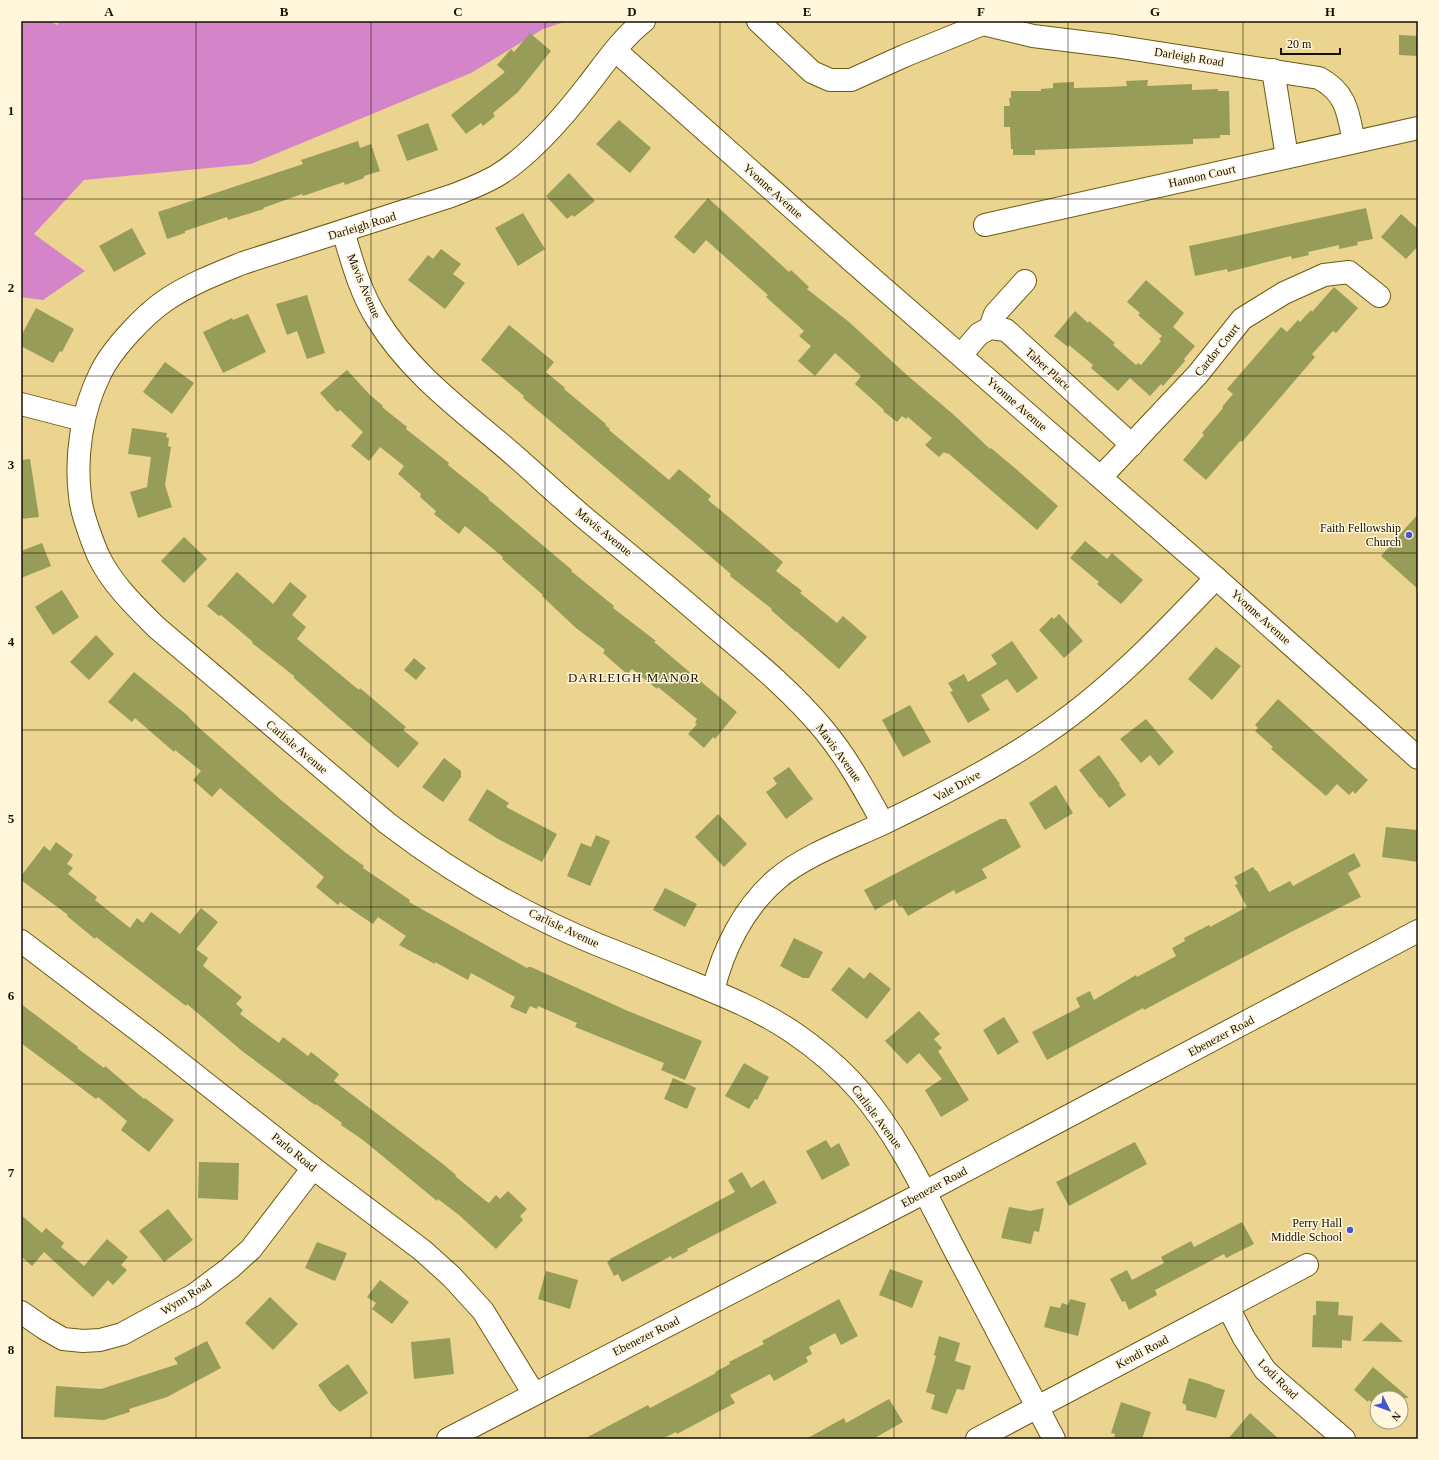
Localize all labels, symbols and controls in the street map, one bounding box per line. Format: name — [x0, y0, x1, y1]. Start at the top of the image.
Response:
text: A — [104, 4, 114, 19]
text: B — [280, 4, 289, 19]
text: C — [453, 4, 463, 19]
text: D — [627, 4, 637, 19]
text: E — [803, 4, 811, 19]
text: F — [977, 4, 985, 19]
text: G — [1150, 4, 1160, 19]
text: H — [1325, 4, 1335, 19]
scale bar — [1281, 30, 1340, 56]
text: 20 m — [1287, 37, 1312, 51]
street label: Darleigh Road — [1153, 45, 1225, 69]
text: 1 — [8, 103, 14, 118]
street label: Yvonne Avenue — [740, 161, 806, 221]
street label: Hannon Court — [1167, 161, 1238, 191]
street label: Darleigh Road — [326, 209, 398, 243]
street label: Mavis Avenue — [344, 252, 384, 320]
text: 2 — [8, 280, 14, 295]
street label: Cardor Court — [1192, 320, 1243, 379]
street label: Taber Place — [1022, 345, 1074, 393]
street label: Yvonne Avenue — [984, 374, 1050, 434]
text: 3 — [8, 457, 15, 472]
street label: Mavis Avenue — [573, 505, 635, 559]
place label: Faith Fellowship Church — [1320, 521, 1401, 549]
marker: Faith Fellowship Church — [1404, 530, 1414, 540]
street label: Yvonne Avenue — [1228, 587, 1294, 647]
text: 4 — [8, 634, 15, 649]
district label: DARLEIGH MANOR — [568, 670, 700, 685]
street label: Carlisle Avenue — [263, 717, 331, 777]
street label: Mavis Avenue — [813, 721, 865, 785]
street label: Vale Drive — [931, 767, 983, 805]
text: 5 — [8, 811, 15, 826]
street label: Carlisle Avenue — [527, 906, 601, 950]
text: 6 — [8, 988, 15, 1003]
street label: Ebenezer Road — [1185, 1013, 1257, 1059]
street label: Carlisle Avenue — [849, 1082, 905, 1152]
street label: Parlo Road — [269, 1130, 319, 1174]
street label: Ebenezer Road — [898, 1164, 970, 1210]
text: 7 — [8, 1165, 15, 1180]
place label: Perry Hall Middle School — [1271, 1216, 1343, 1244]
marker: Perry Hall Middle School — [1345, 1225, 1355, 1235]
street label: Wynn Road — [158, 1276, 214, 1318]
street label: Ebenezer Road — [610, 1313, 682, 1359]
street label: Kendi Road — [1113, 1332, 1171, 1372]
text: 8 — [8, 1342, 15, 1357]
street label: Lodi Road — [1255, 1356, 1301, 1402]
north arrow — [1369, 1390, 1409, 1430]
text: N — [1389, 1410, 1404, 1424]

